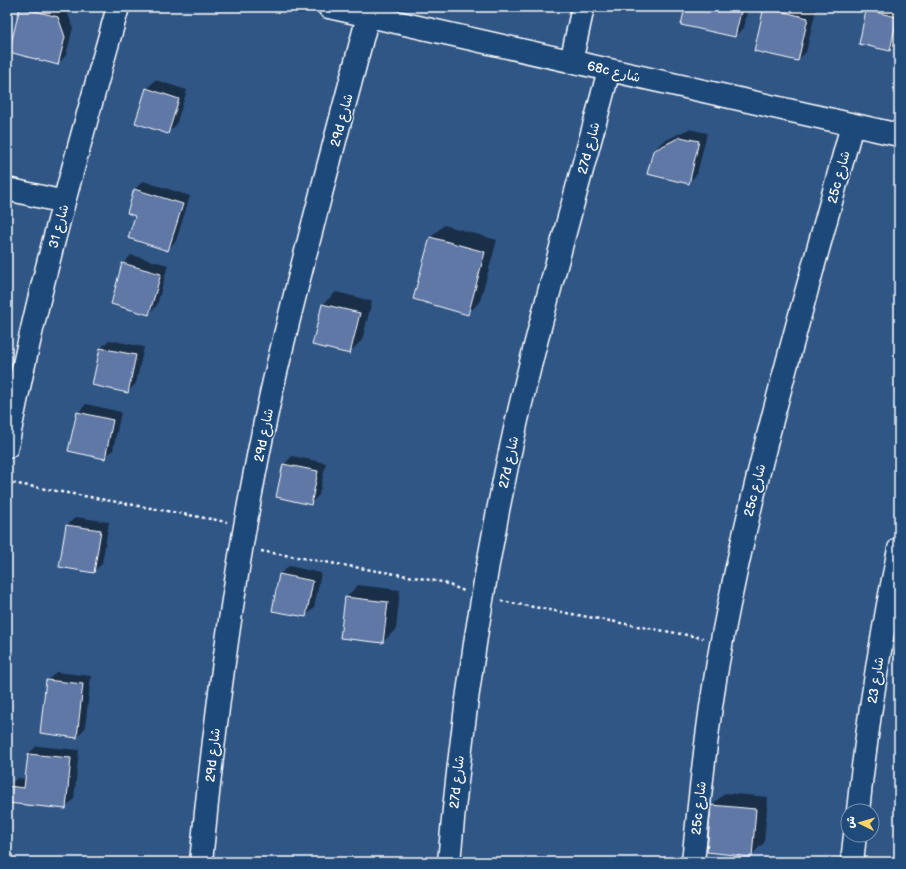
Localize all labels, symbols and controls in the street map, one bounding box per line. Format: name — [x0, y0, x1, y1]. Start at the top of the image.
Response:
street label: 68c شارع — [585, 58, 642, 87]
street label: 29d شارع — [327, 92, 358, 149]
street label: 27d شارع — [574, 121, 605, 176]
street label: 25c شارع — [824, 149, 855, 206]
street label: شارع 31 — [45, 203, 73, 250]
street label: 29d شارع — [251, 407, 278, 464]
street label: 27d شارع — [496, 435, 523, 490]
street label: 25c شارع — [741, 462, 770, 518]
street label: شارع 23 — [864, 656, 889, 705]
street label: 29d شارع — [202, 727, 225, 783]
street label: 27d شارع — [446, 755, 469, 809]
street label: 25c شارع — [688, 781, 711, 836]
north arrow — [840, 803, 880, 843]
text: ش — [844, 816, 858, 829]

